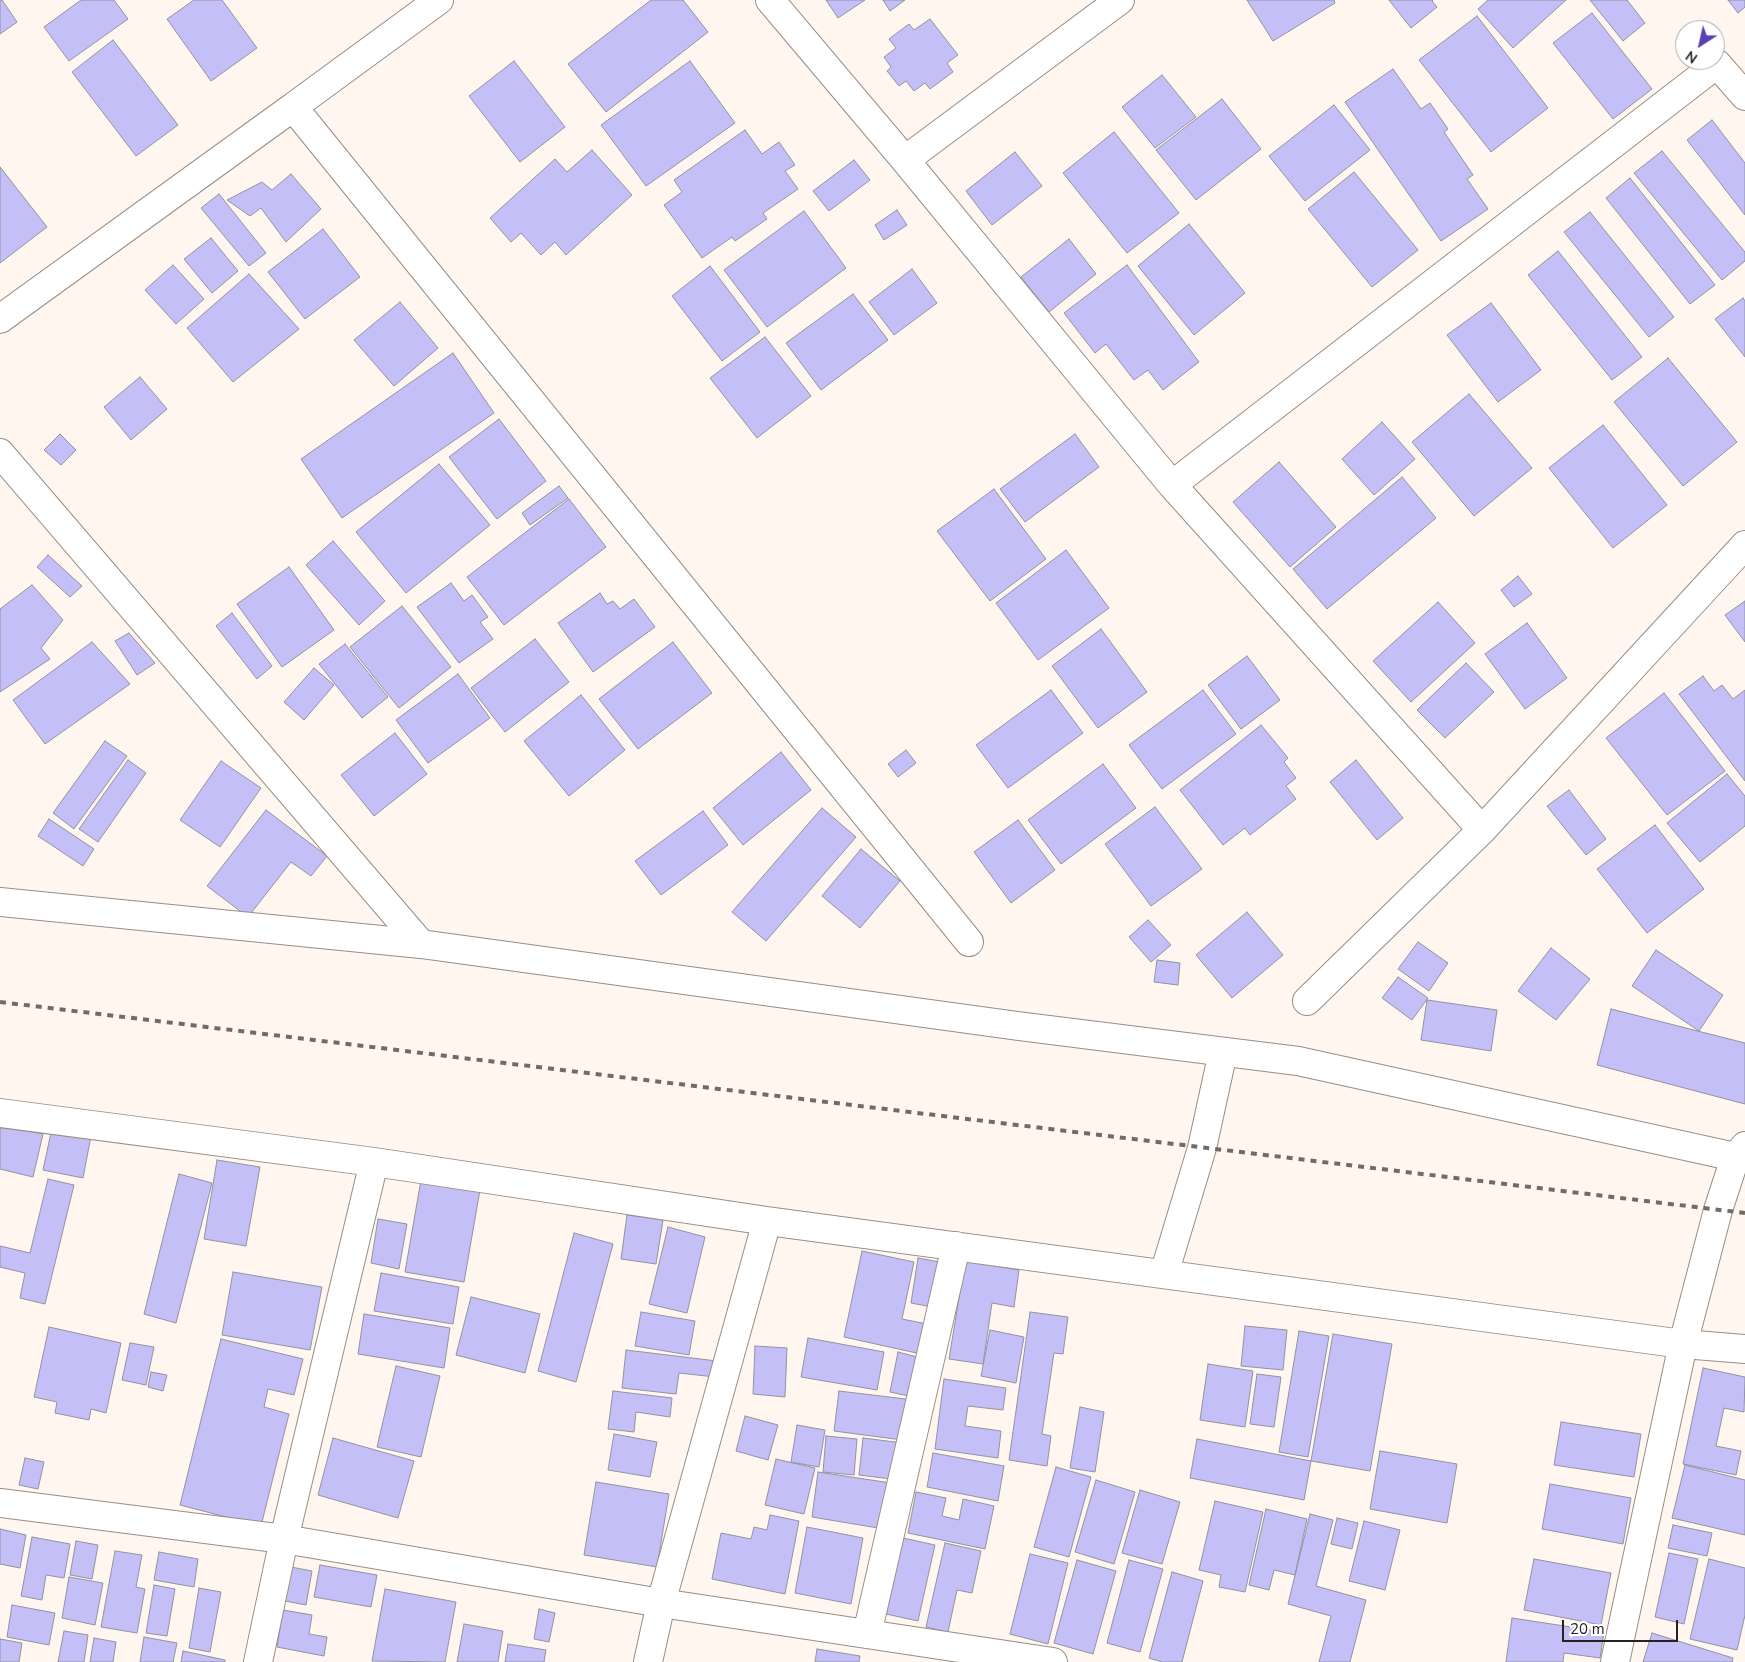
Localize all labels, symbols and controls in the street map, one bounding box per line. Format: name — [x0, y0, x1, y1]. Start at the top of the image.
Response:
north arrow — [1675, 20, 1725, 70]
text: N — [1682, 46, 1701, 68]
scale bar — [1565, 1610, 1681, 1642]
text: 20 m — [1570, 1619, 1605, 1639]

